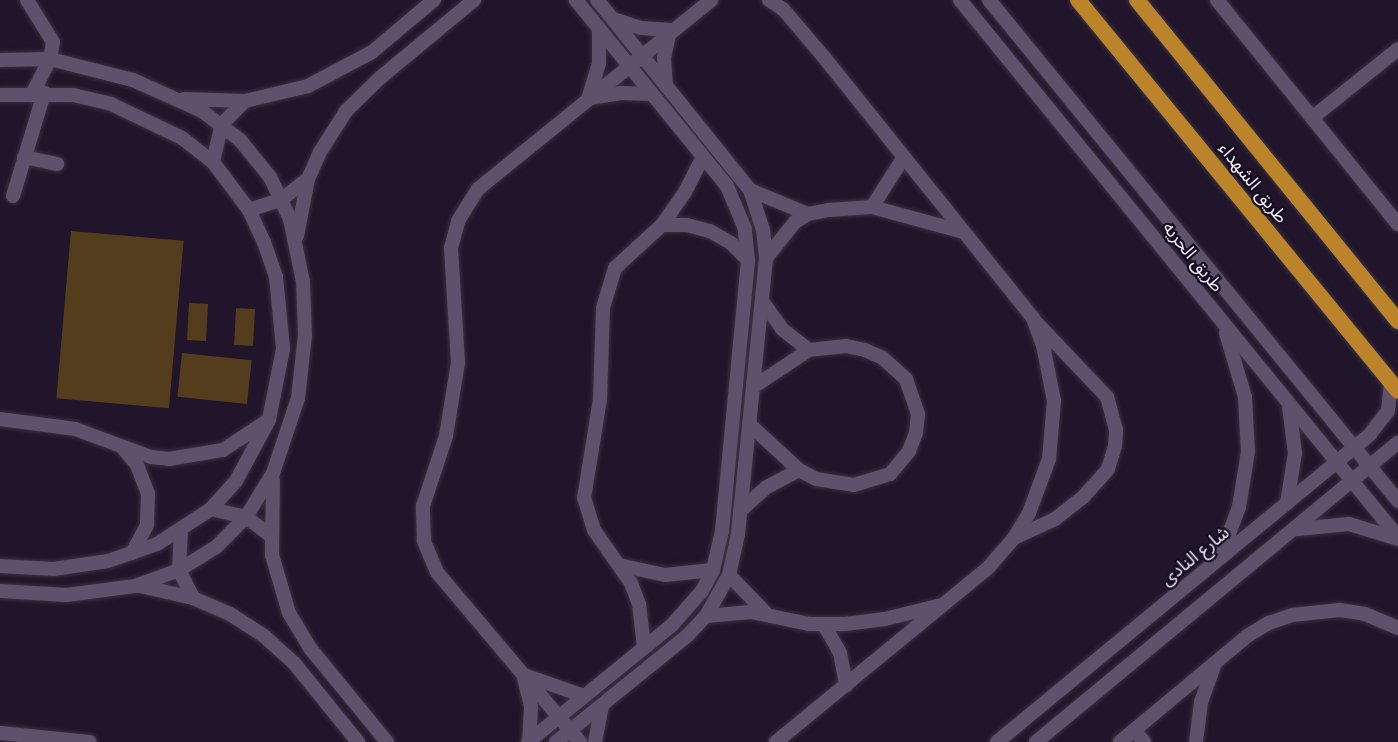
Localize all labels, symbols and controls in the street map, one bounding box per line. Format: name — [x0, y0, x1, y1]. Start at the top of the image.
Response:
street label: طريق الشهداء — [1214, 138, 1292, 228]
street label: طريق الحريه — [1158, 217, 1228, 297]
street label: شارع النادى — [1156, 522, 1234, 590]

